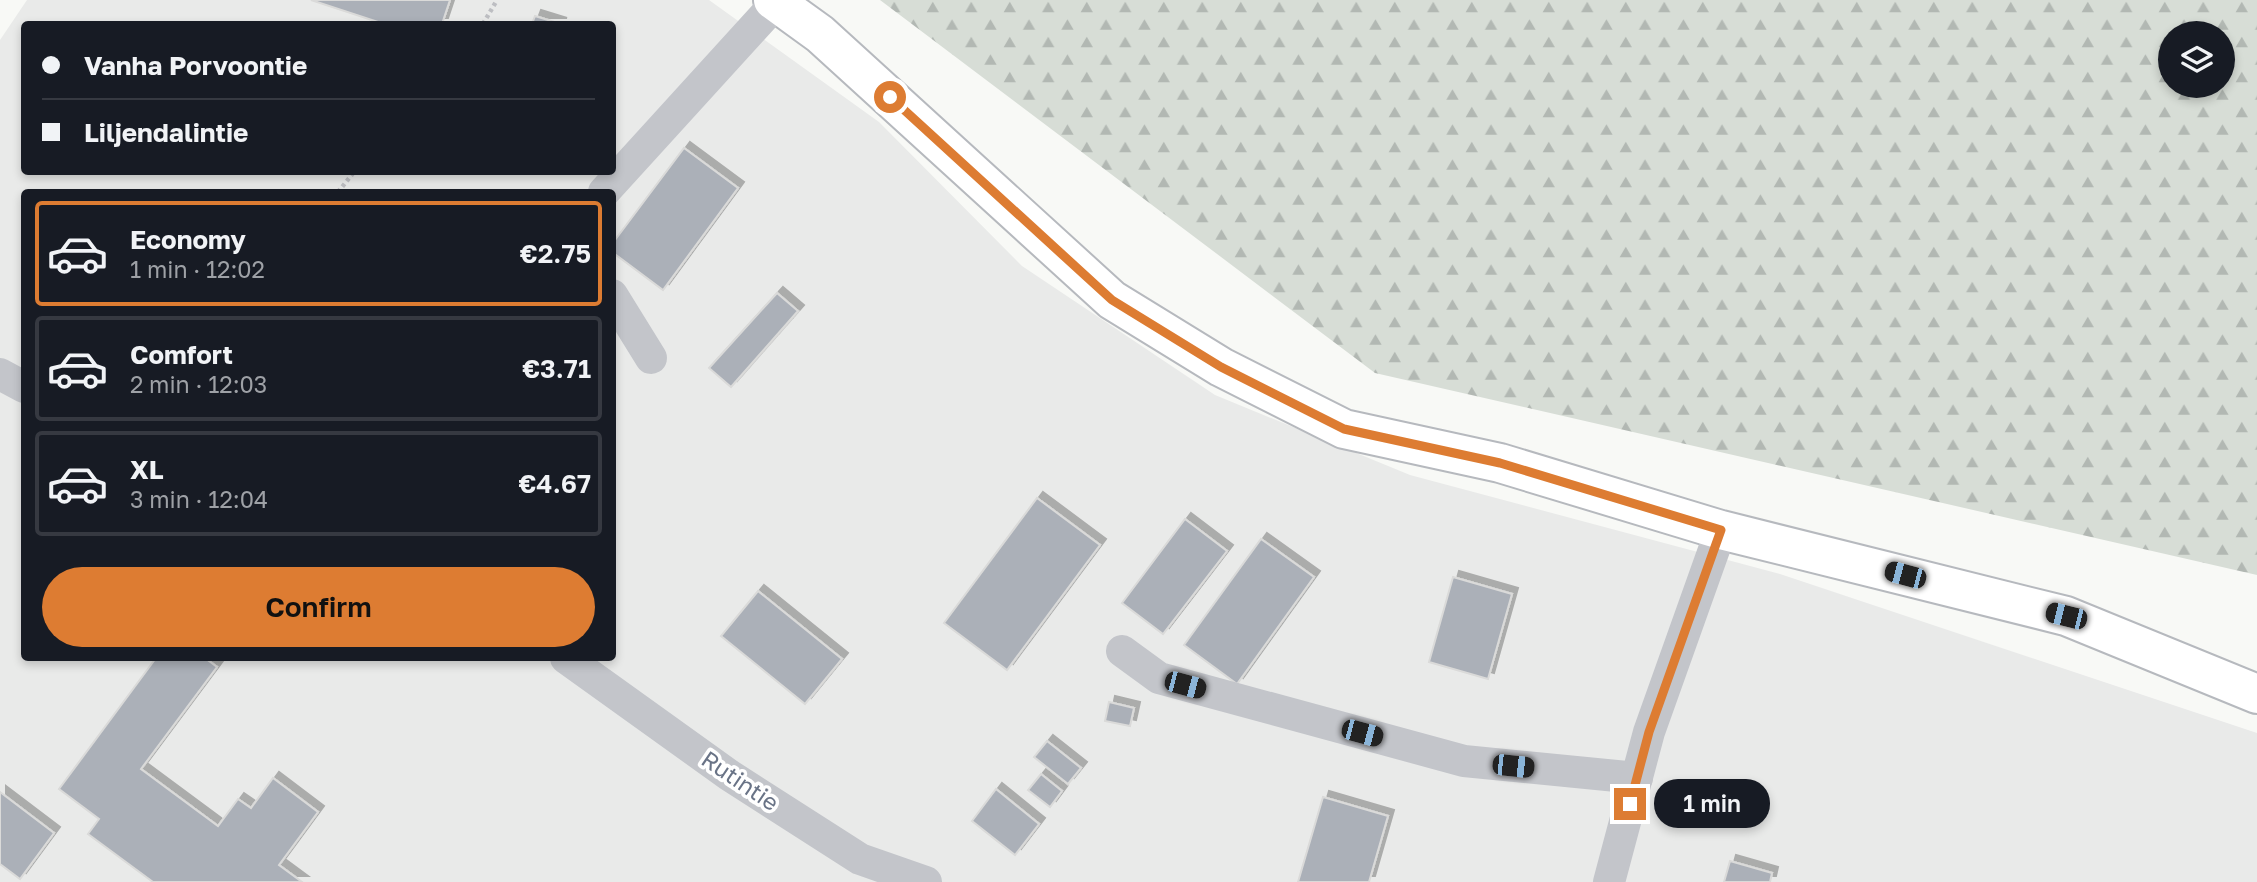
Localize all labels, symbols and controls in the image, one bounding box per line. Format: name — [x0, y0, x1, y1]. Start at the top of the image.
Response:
map controls — [2158, 21, 2235, 98]
button: layers — [2158, 21, 2235, 98]
text: Vanha Porvoontie — [84, 50, 307, 81]
route start — [874, 81, 906, 113]
text: Liljendalintie — [84, 117, 248, 148]
icon: car — [46, 222, 109, 285]
text: Economy — [130, 224, 246, 255]
text: €2.75 — [520, 238, 591, 269]
text: 1 min · 12:02 — [130, 255, 265, 283]
icon: car — [46, 337, 109, 400]
text: Comfort — [130, 339, 233, 370]
text: €3.71 — [522, 353, 591, 384]
text: 2 min · 12:03 — [130, 370, 267, 398]
icon: car — [46, 452, 109, 515]
text: XL — [130, 454, 164, 485]
text: €4.67 — [518, 468, 591, 499]
text: 3 min · 12:04 — [130, 485, 268, 513]
car — [1882, 559, 1929, 591]
button: Confirm — [42, 567, 595, 647]
car — [2044, 601, 2089, 631]
car — [1162, 669, 1209, 701]
car — [1339, 717, 1386, 749]
street label: Rutintie — [697, 744, 784, 816]
car — [1492, 753, 1535, 779]
callout: 1 min — [1654, 780, 1770, 828]
route end — [1614, 788, 1646, 820]
text: 1 min — [1683, 789, 1741, 817]

